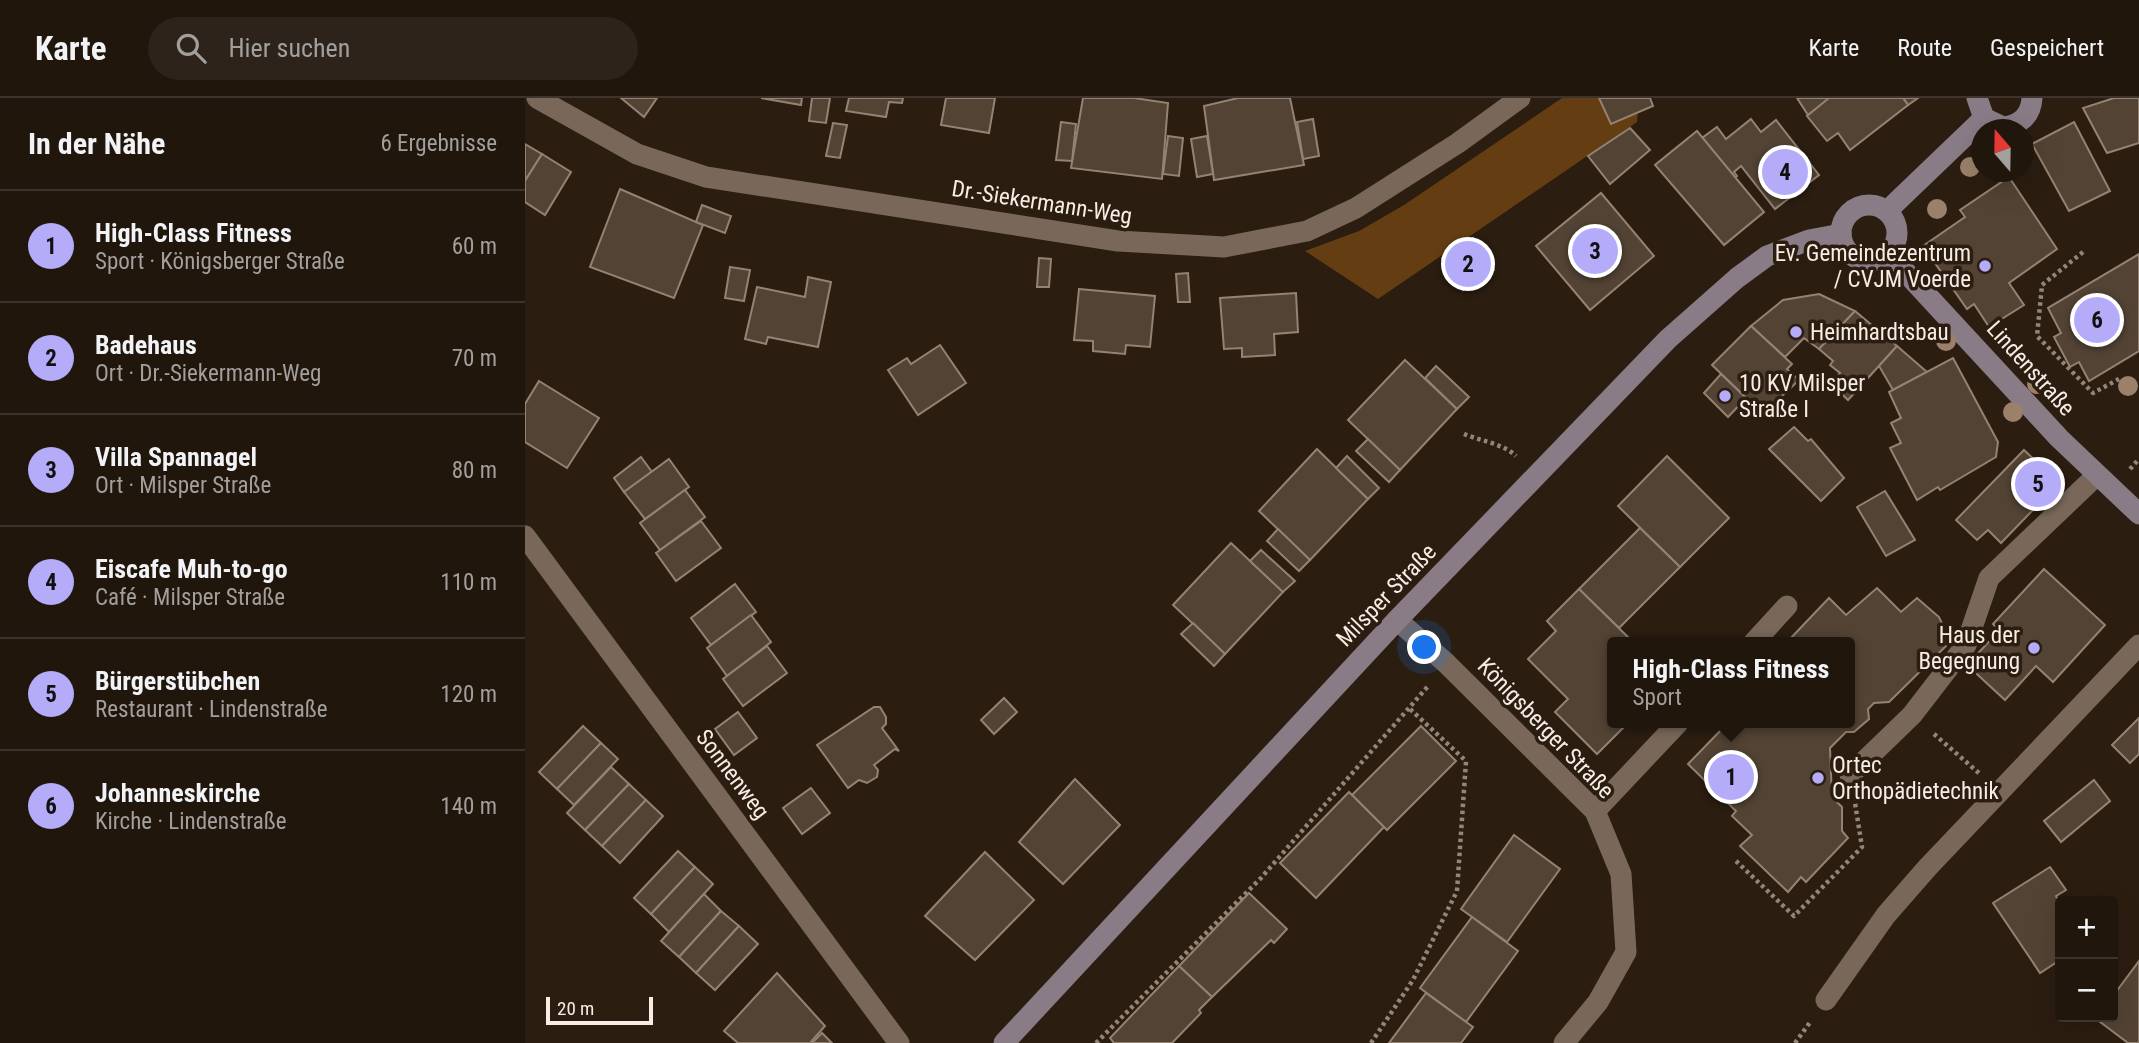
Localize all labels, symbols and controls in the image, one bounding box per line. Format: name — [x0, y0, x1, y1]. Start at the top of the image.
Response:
search box — [148, 17, 638, 80]
text: Karte — [35, 29, 106, 68]
icon: search — [172, 29, 210, 67]
text: Hier suchen — [228, 33, 350, 63]
text: Karte — [1809, 34, 1859, 62]
text: Route — [1897, 34, 1952, 62]
text: Gespeichert — [1990, 34, 2104, 62]
north arrow — [1971, 119, 2034, 182]
text: In der Nähe — [28, 126, 165, 161]
text: 6 Ergebnisse — [380, 130, 497, 157]
pin: 4 — [1762, 146, 1808, 198]
street label: Dr.-Siekermann-Weg — [950, 175, 1134, 230]
text: High-Class Fitness — [95, 218, 292, 248]
pin: 3 — [1572, 225, 1618, 277]
text: 1 — [45, 233, 57, 260]
text: 60 m — [452, 233, 497, 260]
pin: 2 — [1445, 238, 1491, 290]
place label: Ev. Gemeindezentrum / CVJM Voerde — [1775, 240, 1971, 293]
text: Sport · Königsberger Straße — [95, 248, 345, 275]
marker: Ev. Gemeindezentrum / CVJM Voerde — [1977, 258, 1993, 274]
pin: 6 — [2074, 294, 2120, 346]
street label: Lindenstraße — [1981, 315, 2080, 421]
place label: Heimhardtsbau — [1810, 319, 1949, 346]
marker: Heimhardtsbau — [1788, 324, 1804, 340]
text: Badehaus — [95, 330, 197, 360]
text: 2 — [45, 345, 57, 372]
text: 70 m — [452, 345, 497, 372]
text: Ort · Dr.-Siekermann-Weg — [95, 360, 321, 387]
place label: 10 KV Milsper Straße I — [1739, 370, 1865, 423]
marker: 10 KV Milsper Straße I — [1717, 388, 1733, 404]
text: Villa Spannagel — [95, 442, 257, 472]
text: 3 — [45, 457, 57, 484]
text: 80 m — [452, 457, 497, 484]
pin: 5 — [2015, 458, 2061, 510]
text: Ort · Milsper Straße — [95, 472, 271, 499]
street label: Milsper Straße — [1331, 539, 1442, 652]
text: Eiscafe Muh-to-go — [95, 554, 288, 584]
text: 4 — [45, 569, 57, 596]
text: 110 m — [440, 569, 497, 596]
text: Café · Milsper Straße — [95, 584, 285, 611]
place label: Haus der Begegnung — [1918, 622, 2020, 675]
your location — [1407, 630, 1441, 664]
popup — [1607, 637, 1855, 728]
marker: Haus der Begegnung — [2026, 640, 2042, 656]
street label: Königsberger Straße — [1472, 653, 1619, 804]
text: High-Class Fitness — [1633, 654, 1829, 684]
text: Bürgerstübchen — [95, 666, 260, 696]
text: 5 — [45, 681, 57, 708]
text: 120 m — [440, 681, 497, 708]
text: Sport — [1633, 684, 1682, 711]
text: Restaurant · Lindenstraße — [95, 696, 327, 723]
street label: Sonnenweg — [690, 724, 775, 824]
pin: 1 — [1708, 751, 1754, 803]
place label: Ortec Orthopädietechnik — [1832, 752, 1999, 805]
marker: Ortec Orthopädietechnik — [1810, 770, 1826, 786]
text: Johanneskirche — [95, 778, 260, 808]
text: 6 — [45, 793, 57, 820]
text: 140 m — [440, 793, 497, 820]
text: Kirche · Lindenstraße — [95, 808, 287, 835]
map controls — [2055, 896, 2118, 1022]
button: + — [2055, 896, 2118, 959]
button: − — [2055, 959, 2118, 1022]
scale bar — [546, 994, 653, 1026]
text: 20 m — [557, 997, 594, 1020]

